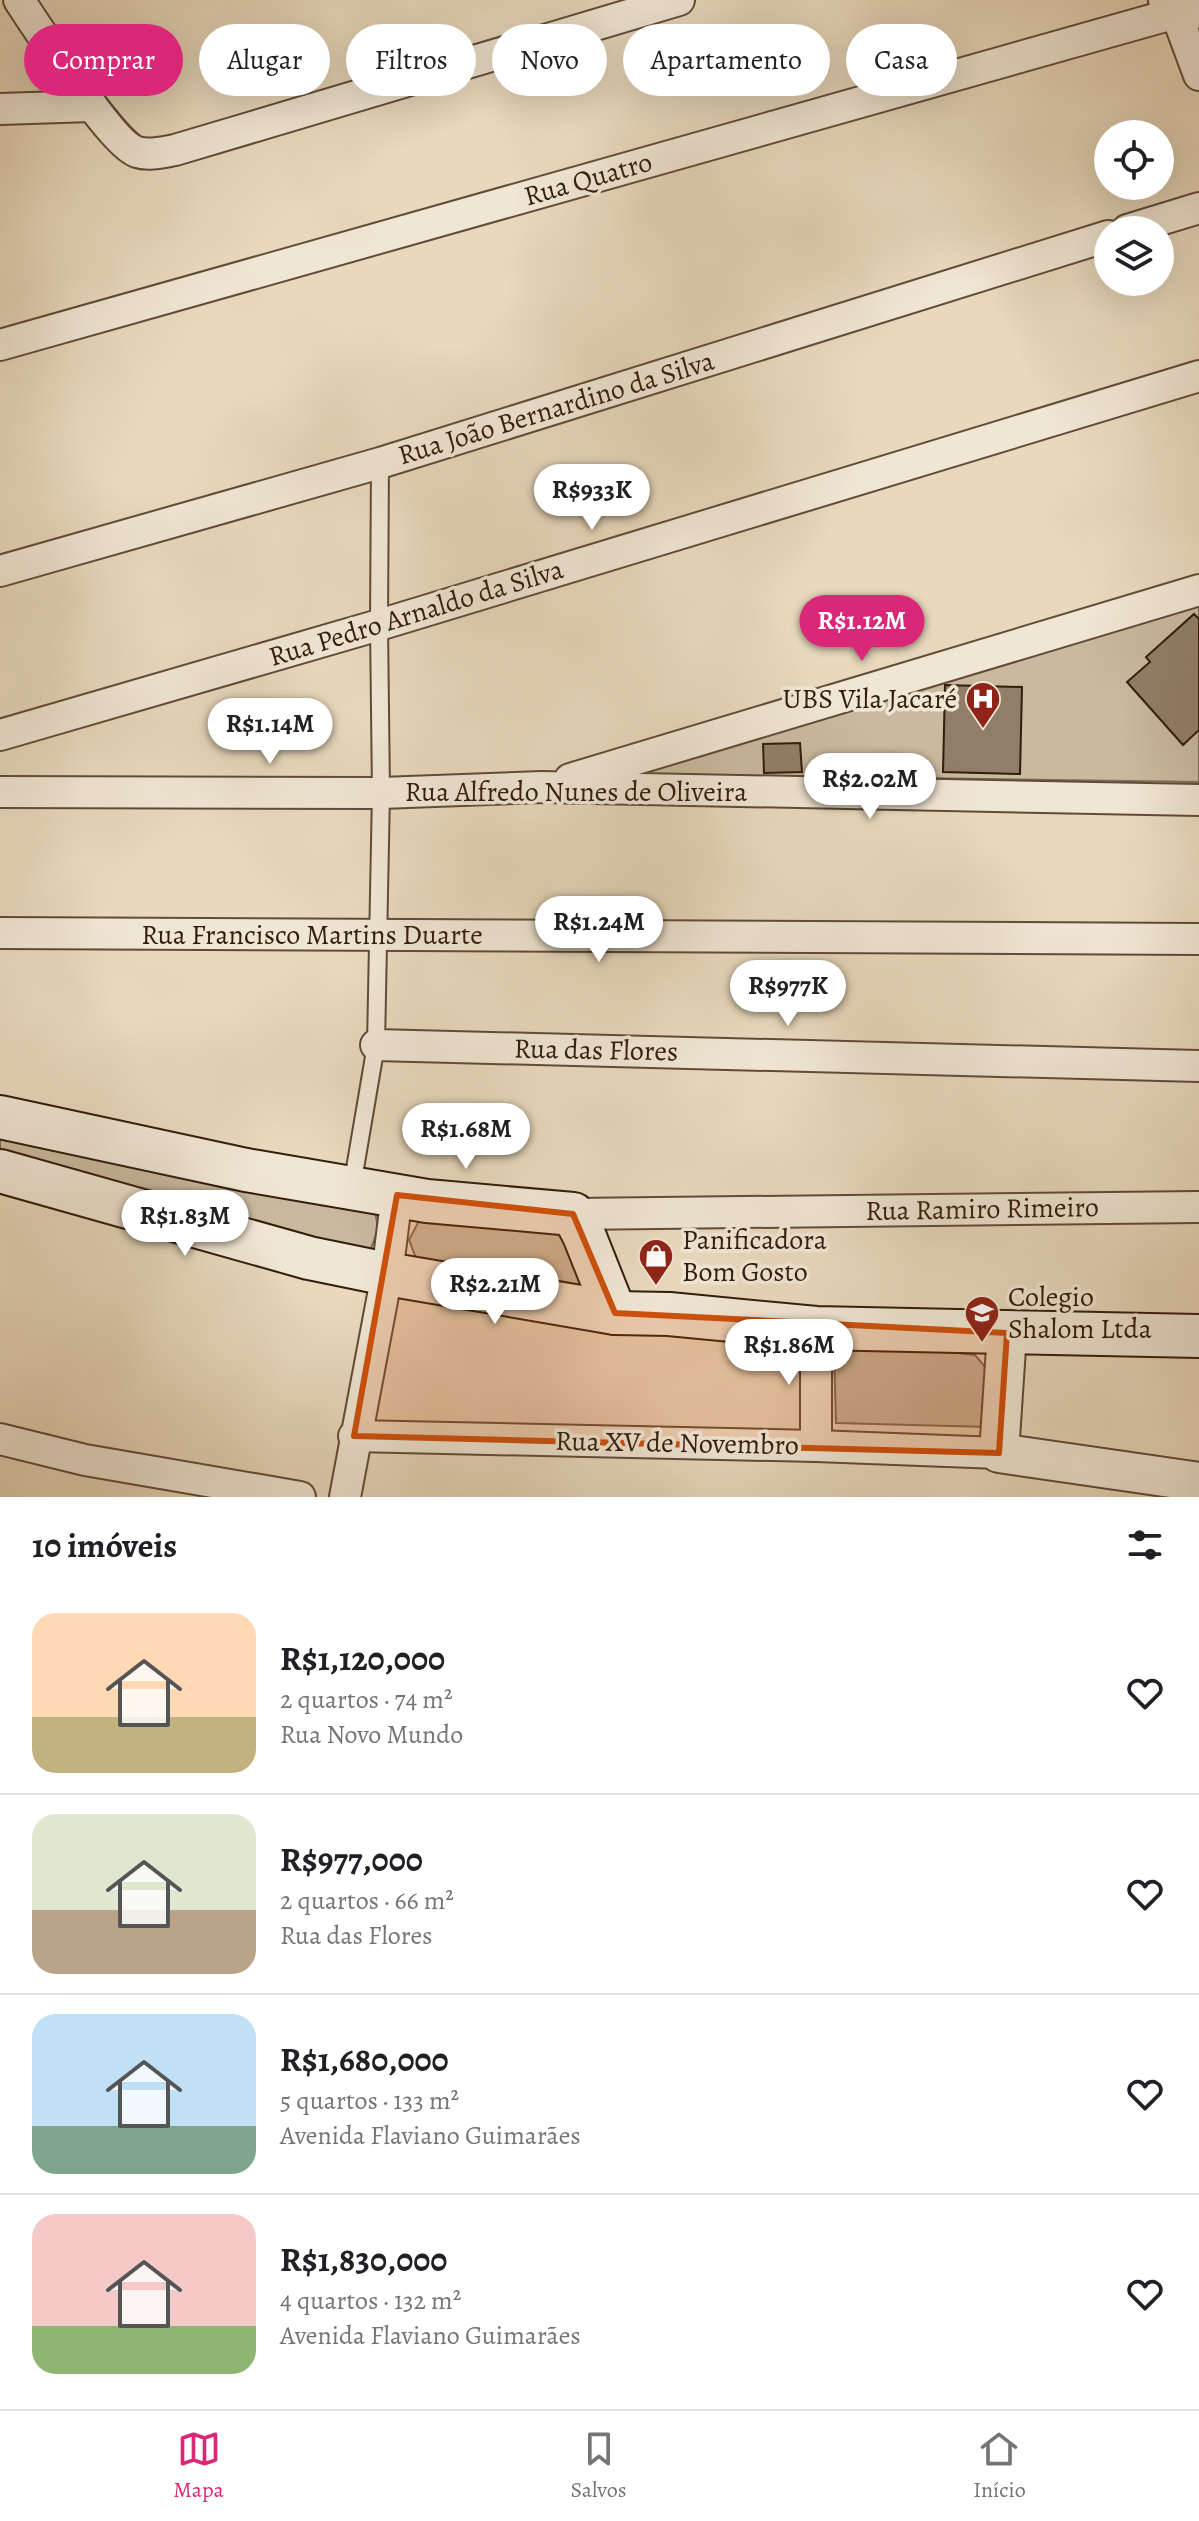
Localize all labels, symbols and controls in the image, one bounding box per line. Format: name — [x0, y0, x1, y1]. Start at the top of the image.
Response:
chip: Comprar — [24, 24, 183, 96]
chip: Alugar — [199, 24, 330, 96]
chip: Filtros — [346, 24, 476, 96]
chip: Novo — [492, 24, 607, 96]
chip: Apartamento — [623, 24, 830, 96]
chip: Casa — [846, 24, 957, 96]
map controls — [1094, 120, 1174, 296]
button: locate — [1094, 120, 1174, 200]
street label: Rua Quatro — [520, 143, 656, 215]
button: layers — [1094, 216, 1174, 296]
street label: Rua João Bernardino da Silva — [393, 342, 719, 474]
pin: R$933K — [527, 464, 657, 532]
text: R$933K — [552, 472, 632, 507]
street label: Rua Pedro Arnaldo da Silva — [264, 550, 568, 676]
pin: R$1.12M — [788, 595, 936, 663]
text: R$1.12M — [818, 603, 906, 638]
place label: UBS Vila Jacaré — [783, 680, 957, 718]
hospital icon: UBS Vila Jacaré — [964, 680, 1002, 730]
pin: R$1.14M — [196, 698, 344, 766]
text: R$1.14M — [226, 706, 314, 741]
pin: R$2.02M — [796, 753, 944, 821]
text: R$2.02M — [822, 761, 918, 796]
street label: Rua Alfredo Nunes de Oliveira — [405, 773, 747, 811]
pin: R$1.24M — [525, 896, 673, 964]
text: R$1.24M — [553, 904, 645, 939]
street label: Rua Francisco Martins Duarte — [141, 916, 483, 954]
pin: R$977K — [723, 960, 853, 1028]
text: R$977K — [748, 968, 828, 1003]
street label: Rua das Flores — [514, 1030, 678, 1070]
pin: R$1.68M — [392, 1103, 540, 1171]
text: R$1.68M — [420, 1111, 512, 1146]
street label: Rua Ramiro Rimeiro — [865, 1188, 1099, 1230]
pin: R$1.83M — [111, 1190, 259, 1258]
text: R$1.83M — [140, 1198, 230, 1233]
place label: Panificadora Bom Gosto — [682, 1221, 827, 1291]
shop icon: Panificadora Bom Gosto — [637, 1237, 675, 1287]
pin: R$2.21M — [421, 1258, 569, 1326]
text: R$2.21M — [449, 1266, 541, 1301]
place label: Colegio Shalom Ltda — [1008, 1278, 1152, 1348]
school or university icon: Colegio Shalom Ltda — [963, 1294, 1001, 1344]
pin: R$1.86M — [715, 1319, 863, 1387]
text: R$1.86M — [743, 1327, 835, 1362]
street label: Rua XV de Novembro — [555, 1422, 799, 1464]
text: 10 imóveis — [32, 1522, 177, 1569]
icon: filters — [1123, 1523, 1167, 1567]
text: R$1,120,000 — [280, 1635, 445, 1682]
icon: home — [96, 1645, 192, 1741]
icon: heart — [1123, 1671, 1167, 1715]
text: 2 quartos · 74 m² — [280, 1682, 453, 1717]
text: Rua Novo Mundo — [280, 1717, 463, 1752]
text: R$977,000 — [280, 1836, 423, 1883]
icon: home — [96, 1846, 192, 1942]
icon: heart — [1123, 1872, 1167, 1916]
text: 2 quartos · 66 m² — [280, 1883, 454, 1918]
text: Rua das Flores — [280, 1918, 433, 1953]
text: R$1,680,000 — [280, 2036, 449, 2083]
icon: home — [96, 2046, 192, 2142]
icon: heart — [1123, 2072, 1167, 2116]
text: 5 quartos · 133 m² — [280, 2083, 459, 2118]
text: Avenida Flaviano Guimarães — [280, 2118, 581, 2153]
text: R$1,830,000 — [280, 2236, 447, 2283]
icon: home — [96, 2246, 192, 2342]
icon: heart — [1123, 2272, 1167, 2316]
text: 4 quartos · 132 m² — [280, 2283, 461, 2318]
text: Avenida Flaviano Guimarães — [280, 2318, 581, 2353]
tab: Mapa — [173, 2427, 224, 2505]
tab: Salvos — [570, 2427, 627, 2505]
tab: Início — [973, 2427, 1026, 2505]

